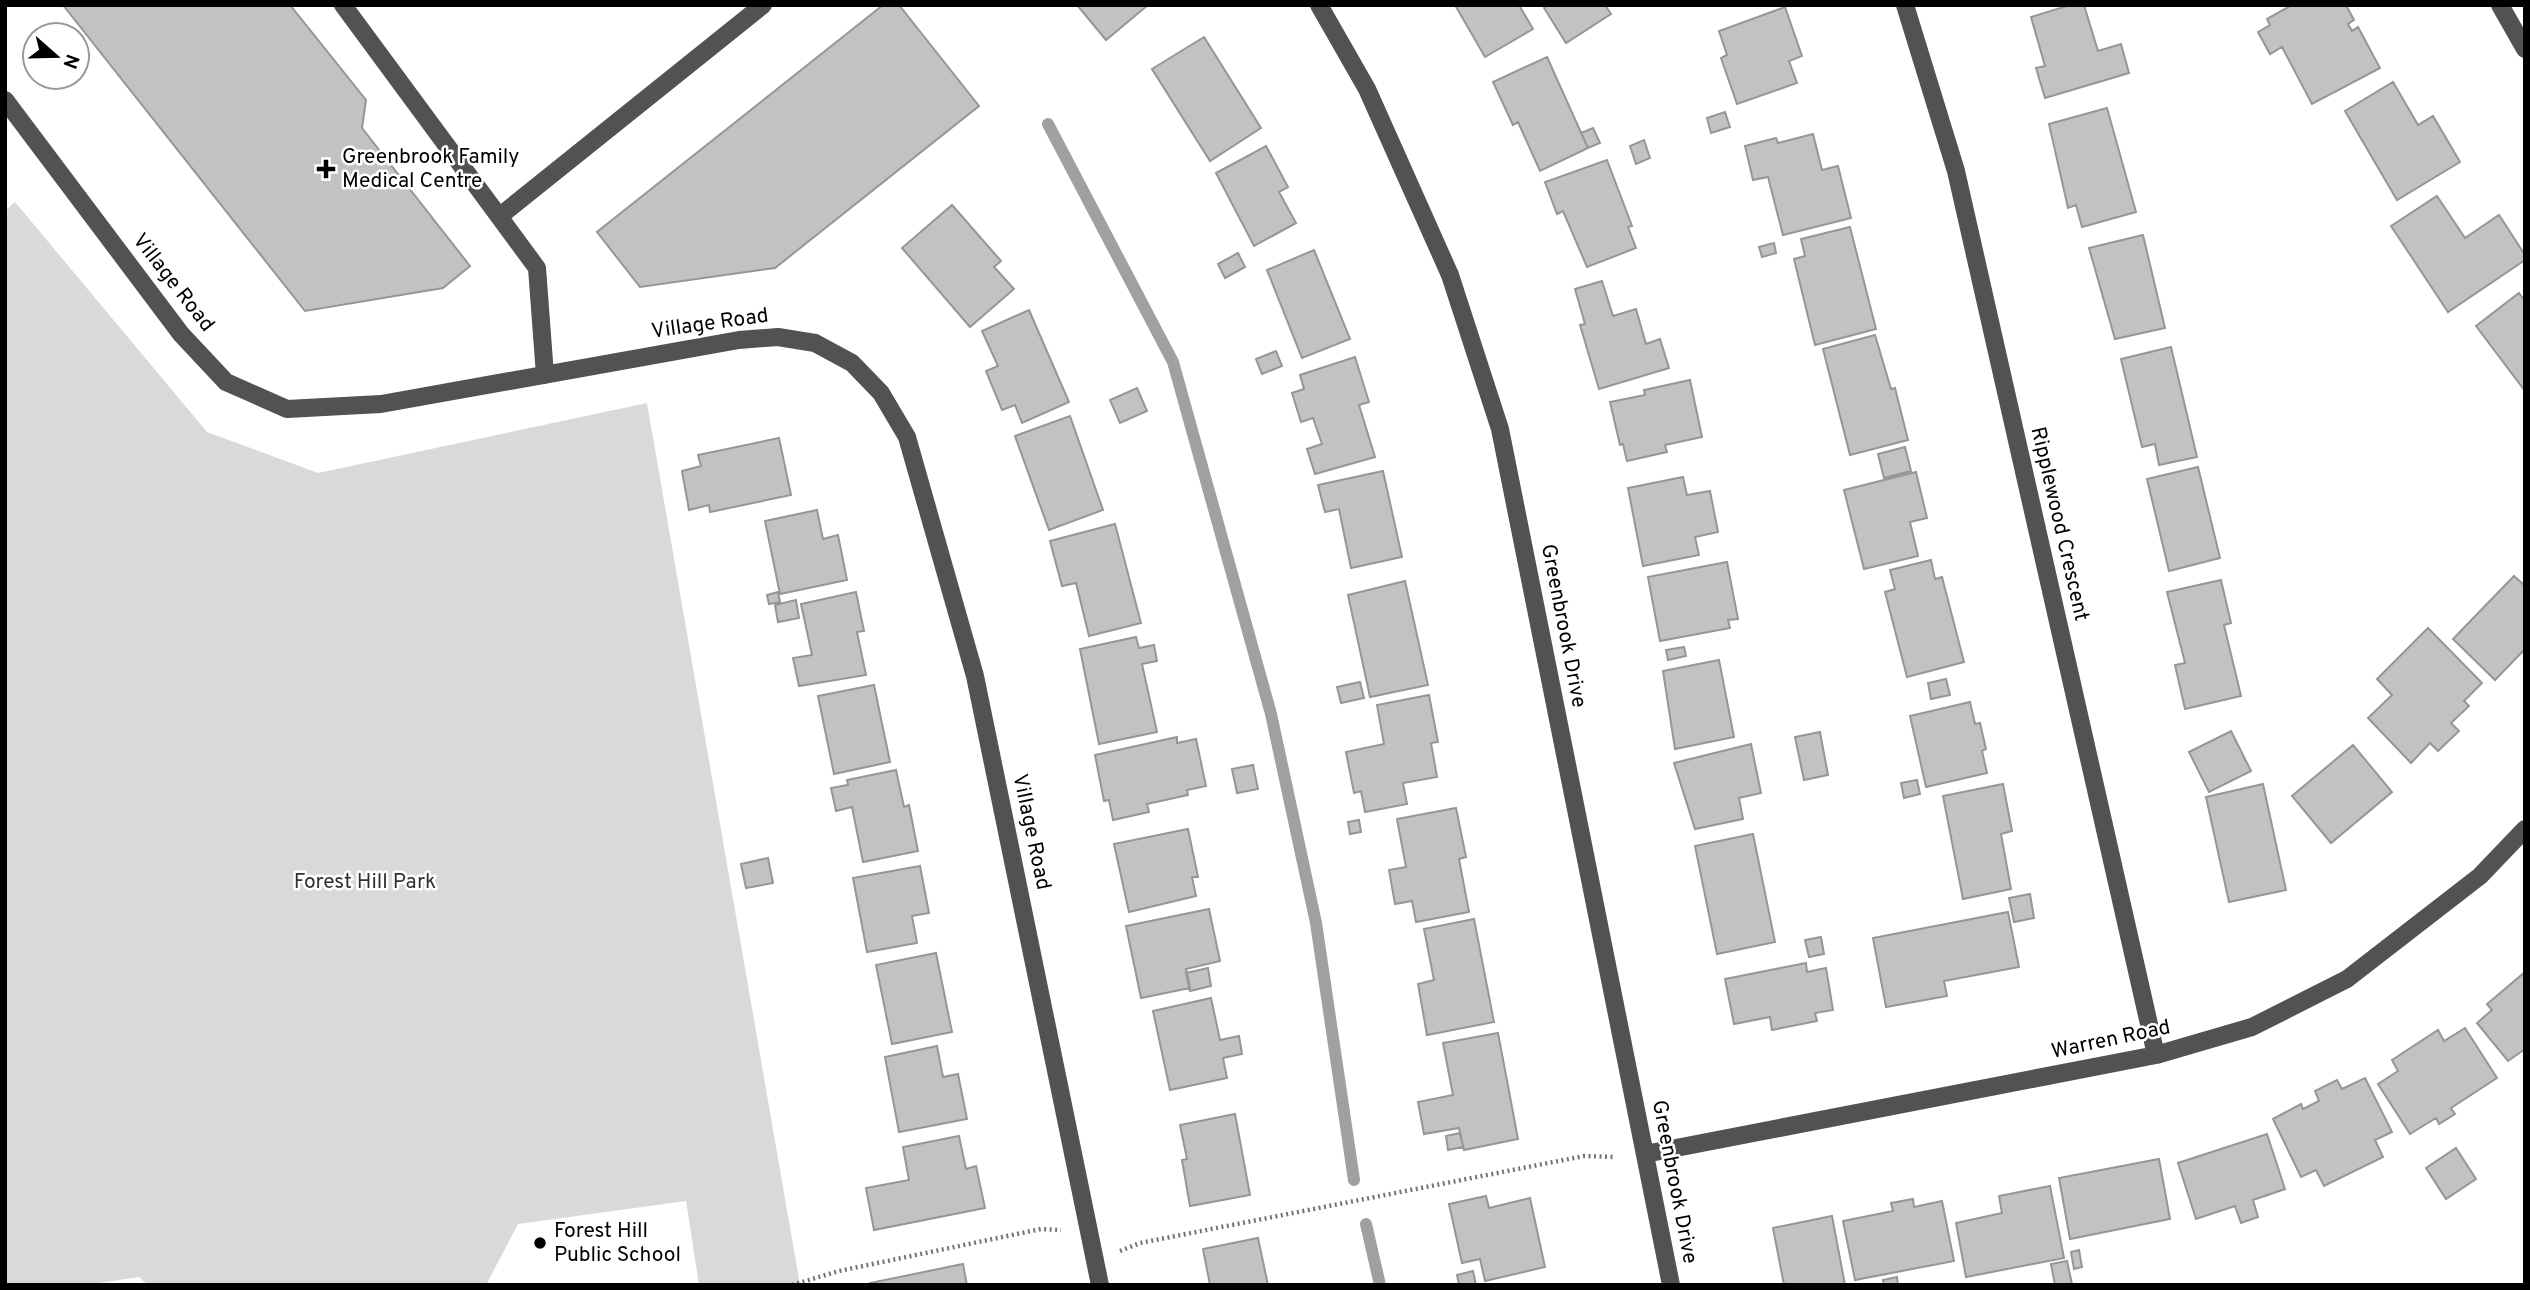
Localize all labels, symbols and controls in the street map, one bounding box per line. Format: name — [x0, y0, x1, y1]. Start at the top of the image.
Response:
north arrow — [21, 21, 91, 91]
text: N — [56, 51, 84, 72]
place label: Greenbrook Family Medical Centre — [342, 144, 519, 195]
marker: Greenbrook Family Medical Centre — [316, 159, 336, 179]
street label: Village Road — [126, 228, 220, 338]
street label: Village Road — [650, 302, 770, 346]
street label: Ripplewood Crescent — [2023, 424, 2095, 624]
street label: Greenbrook Drive — [1534, 542, 1592, 710]
street label: Village Road — [1006, 771, 1056, 893]
park label: Forest Hill Park — [294, 869, 436, 896]
street label: Warren Road — [2049, 1014, 2173, 1066]
street label: Greenbrook Drive — [1645, 1098, 1703, 1266]
place label: Forest Hill Public School — [554, 1218, 681, 1269]
marker: Forest Hill Public School — [532, 1235, 548, 1251]

